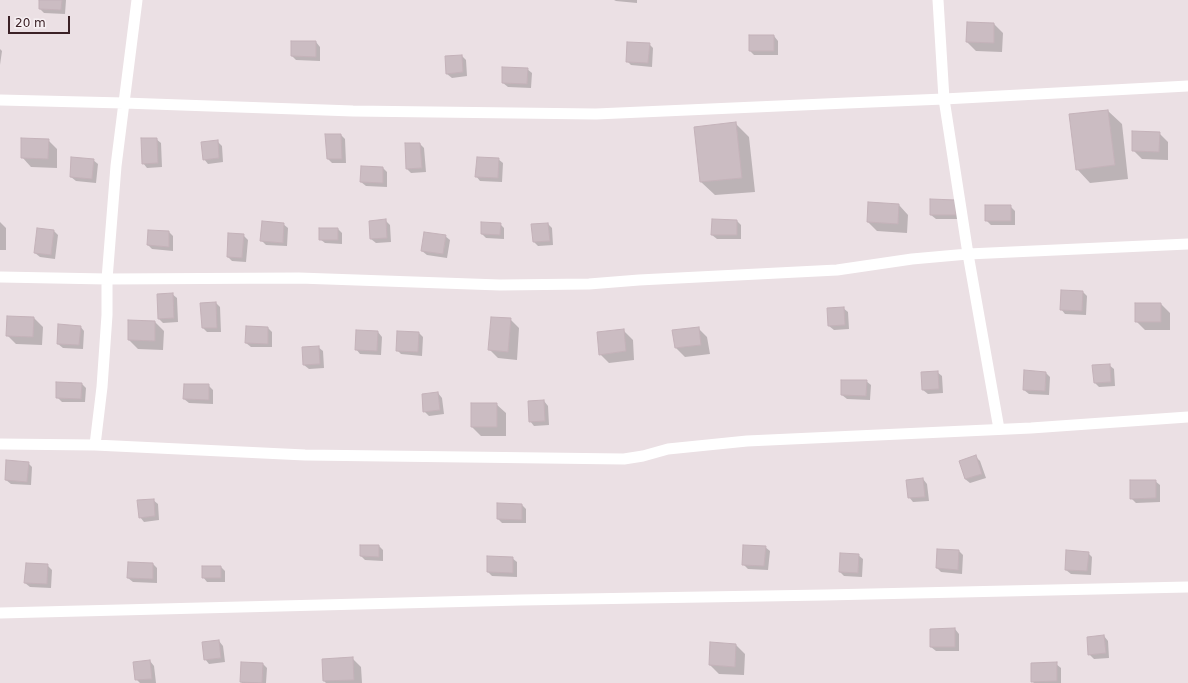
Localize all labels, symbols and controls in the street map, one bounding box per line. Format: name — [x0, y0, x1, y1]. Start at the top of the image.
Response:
scale bar — [10, 8, 72, 34]
text: 20 m — [15, 16, 46, 30]

